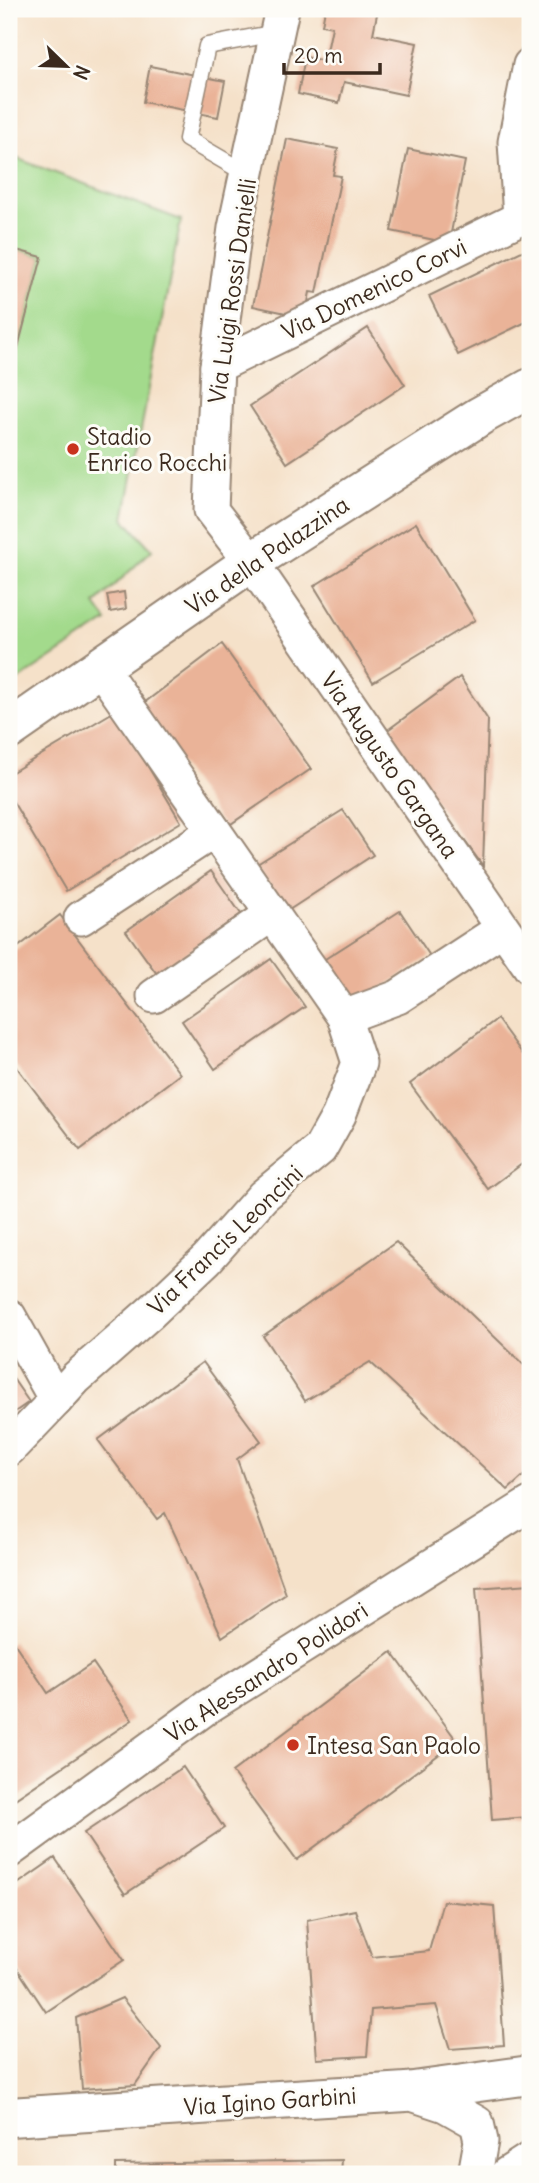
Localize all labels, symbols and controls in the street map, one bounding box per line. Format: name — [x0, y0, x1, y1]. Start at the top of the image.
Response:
north arrow — [32, 32, 102, 102]
scale bar — [284, 32, 380, 76]
text: 20 m — [294, 42, 343, 69]
text: N — [68, 62, 95, 83]
street label: Via Luigi Rossi Danielli — [202, 177, 262, 405]
street label: Via Domenico Corvi — [277, 232, 471, 346]
place label: Stadio Enrico Rocchi — [87, 422, 227, 477]
marker: Stadio Enrico Rocchi — [65, 441, 81, 457]
street label: Via della Palazzina — [180, 490, 354, 620]
street label: Via Augusto Gargana — [315, 666, 465, 864]
street label: Via Francis Leoncini — [141, 1159, 309, 1321]
street label: Via Alessandro Polidori — [159, 1595, 373, 1749]
place label: Intesa San Paolo — [307, 1731, 481, 1760]
marker: Intesa San Paolo — [285, 1737, 301, 1753]
street label: Via Igino Garbini — [183, 2081, 357, 2121]

